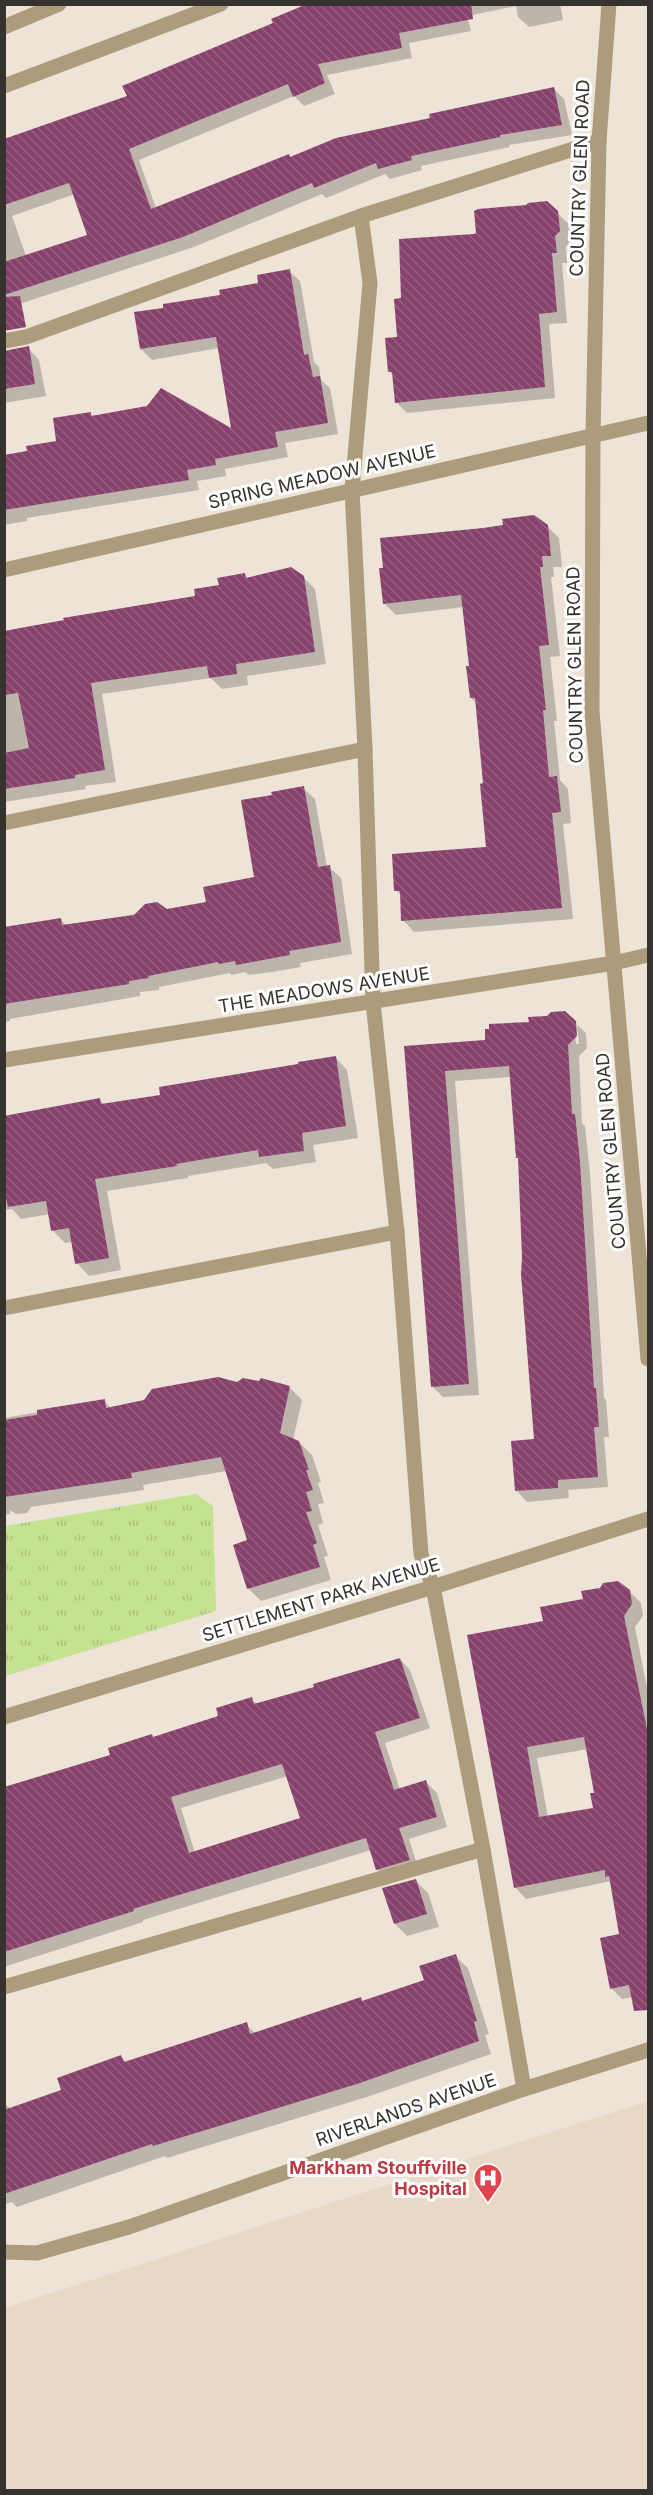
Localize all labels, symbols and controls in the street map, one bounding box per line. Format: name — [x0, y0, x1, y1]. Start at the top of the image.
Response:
street label: COUNTRY GLEN ROAD — [566, 79, 593, 277]
street label: SPRING MEADOW AVENUE — [206, 440, 438, 513]
street label: COUNTRY GLEN ROAD — [562, 566, 587, 764]
street label: THE MEADOWS AVENUE — [217, 962, 431, 1017]
street label: COUNTRY GLEN ROAD — [591, 1052, 630, 1250]
street label: SETTLEMENT PARK AVENUE — [199, 1553, 442, 1646]
street label: RIVERLANDS AVENUE — [313, 2069, 499, 2150]
place label: Markham Stouffville Hospital — [289, 2157, 467, 2199]
hospital icon: Markham Stouffville Hospital — [472, 2162, 504, 2204]

